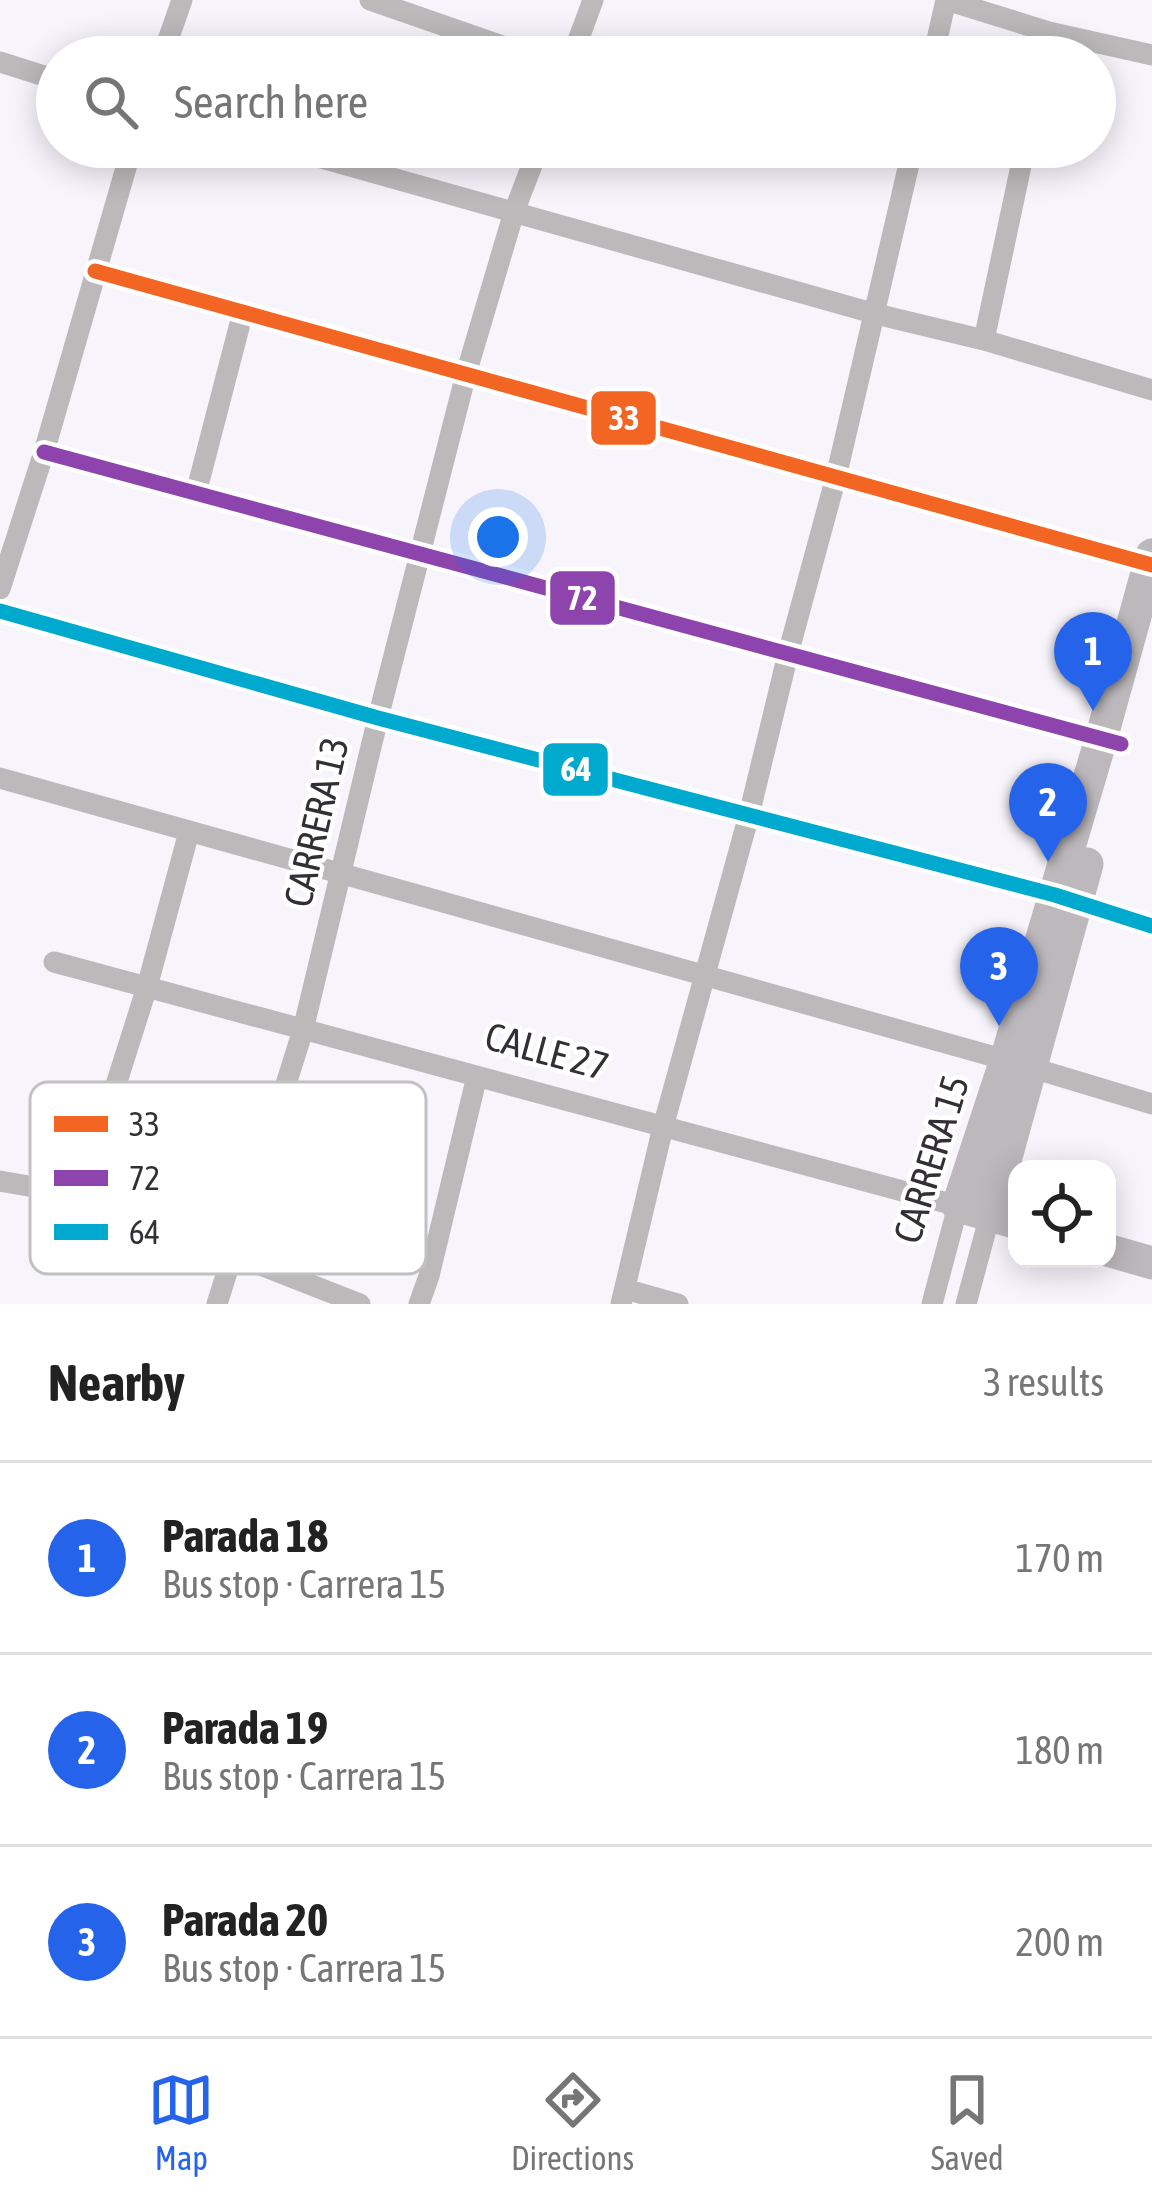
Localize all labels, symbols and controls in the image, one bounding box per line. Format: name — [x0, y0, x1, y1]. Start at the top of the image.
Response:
search box — [36, 36, 1116, 168]
icon: search — [78, 69, 144, 135]
text: Search here — [174, 76, 368, 128]
line badge: 33 — [589, 389, 658, 447]
text: 33 — [608, 399, 640, 437]
your location — [468, 507, 528, 567]
line badge: 72 — [548, 569, 617, 627]
text: 72 — [566, 579, 598, 617]
pin: 1 — [1054, 612, 1132, 711]
street label: CARRERA 13 — [275, 733, 357, 911]
line badge: 64 — [541, 741, 610, 798]
text: 64 — [560, 750, 592, 788]
pin: 2 — [1009, 763, 1087, 862]
pin: 3 — [960, 927, 1038, 1026]
street label: CALLE 27 — [481, 1014, 613, 1088]
street label: CARRERA 15 — [885, 1070, 977, 1248]
legend — [30, 1082, 426, 1274]
text: 33 — [129, 1105, 160, 1143]
text: 72 — [129, 1159, 160, 1197]
map controls — [1008, 1160, 1116, 1268]
button: locate — [1008, 1160, 1116, 1268]
text: 64 — [129, 1213, 160, 1251]
text: Nearby — [48, 1353, 185, 1412]
text: 3 results — [983, 1360, 1104, 1404]
text: Parada 18 — [162, 1510, 328, 1562]
text: 1 — [78, 1536, 96, 1580]
text: 170 m — [1016, 1536, 1104, 1580]
text: Bus stop · Carrera 15 — [162, 1562, 446, 1606]
text: Parada 19 — [162, 1702, 328, 1754]
text: 2 — [78, 1728, 96, 1772]
text: 180 m — [1016, 1728, 1104, 1772]
text: Bus stop · Carrera 15 — [162, 1754, 446, 1798]
text: Parada 20 — [162, 1894, 328, 1946]
text: 3 — [78, 1920, 96, 1964]
text: 200 m — [1016, 1920, 1104, 1964]
text: Bus stop · Carrera 15 — [162, 1946, 446, 1990]
tab: Map — [148, 2067, 214, 2177]
tab: Directions — [511, 2067, 634, 2177]
tab: Saved — [931, 2067, 1004, 2177]

